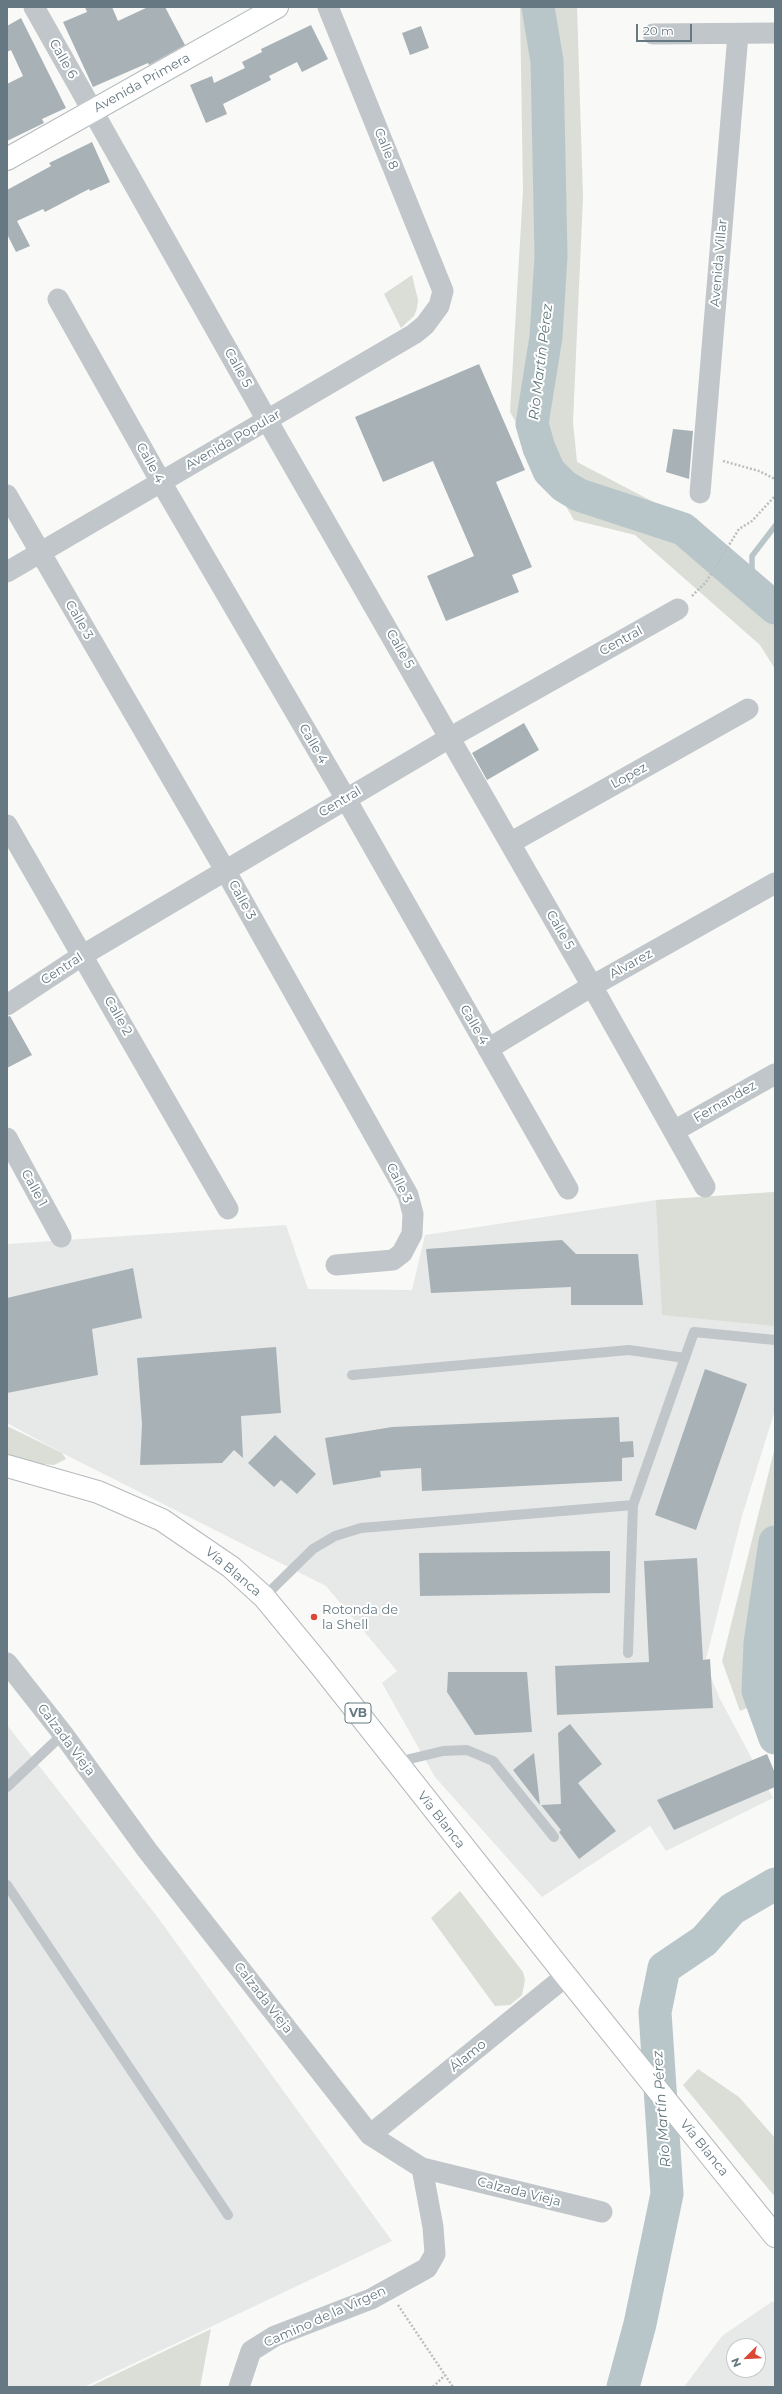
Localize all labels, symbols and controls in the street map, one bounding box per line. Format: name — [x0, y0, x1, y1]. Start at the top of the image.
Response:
scale bar — [638, 16, 694, 42]
text: 20 m — [643, 23, 674, 38]
street label: Calle 6 — [46, 36, 80, 82]
street label: Avenida Primera — [91, 50, 193, 116]
street label: Calle 8 — [371, 126, 401, 172]
street label: Avenida Villar — [707, 218, 731, 308]
water label: Río Martín Pérez — [526, 303, 556, 421]
street label: Calle 5 — [221, 346, 255, 390]
street label: Avenida Popular — [183, 406, 283, 474]
street label: Calle 4 — [133, 440, 167, 486]
street label: Calle 3 — [62, 598, 96, 642]
street label: Central — [597, 623, 645, 659]
street label: Calle 5 — [383, 627, 417, 671]
street label: Calle 4 — [295, 721, 331, 767]
street label: Lopez — [608, 760, 650, 792]
street label: Central — [316, 783, 364, 821]
street label: Calle 3 — [225, 878, 259, 922]
street label: Calle 5 — [543, 908, 577, 952]
street label: Alvarez — [607, 946, 655, 982]
street label: Central — [38, 950, 86, 988]
street label: Calle 2 — [101, 994, 135, 1038]
street label: Calle 4 — [456, 1002, 492, 1048]
street label: Fernandez — [691, 1078, 759, 1126]
street label: Calle 3 — [383, 1161, 415, 1205]
street label: Calle 1 — [18, 1167, 50, 1209]
street label: Vía Blanca — [202, 1544, 264, 1600]
place label: Rotonda de la Shell — [322, 1602, 398, 1633]
marker: Rotonda de la Shell — [309, 1612, 319, 1622]
street label: Calzada Vieja — [34, 1701, 98, 1779]
road number: VB — [345, 1703, 371, 1723]
street label: Vía Blanca — [414, 1788, 468, 1852]
street label: Calzada Vieja — [230, 1959, 296, 2037]
street label: Álamo — [447, 2037, 489, 2075]
water label: Río Martín Pérez — [650, 2050, 674, 2168]
street label: Vía Blanca — [676, 2117, 732, 2179]
street label: Calzada Vieja — [475, 2174, 563, 2210]
street label: Camino de la Virgen — [262, 2283, 388, 2351]
north arrow — [726, 2338, 766, 2378]
text: N — [728, 2356, 744, 2369]

